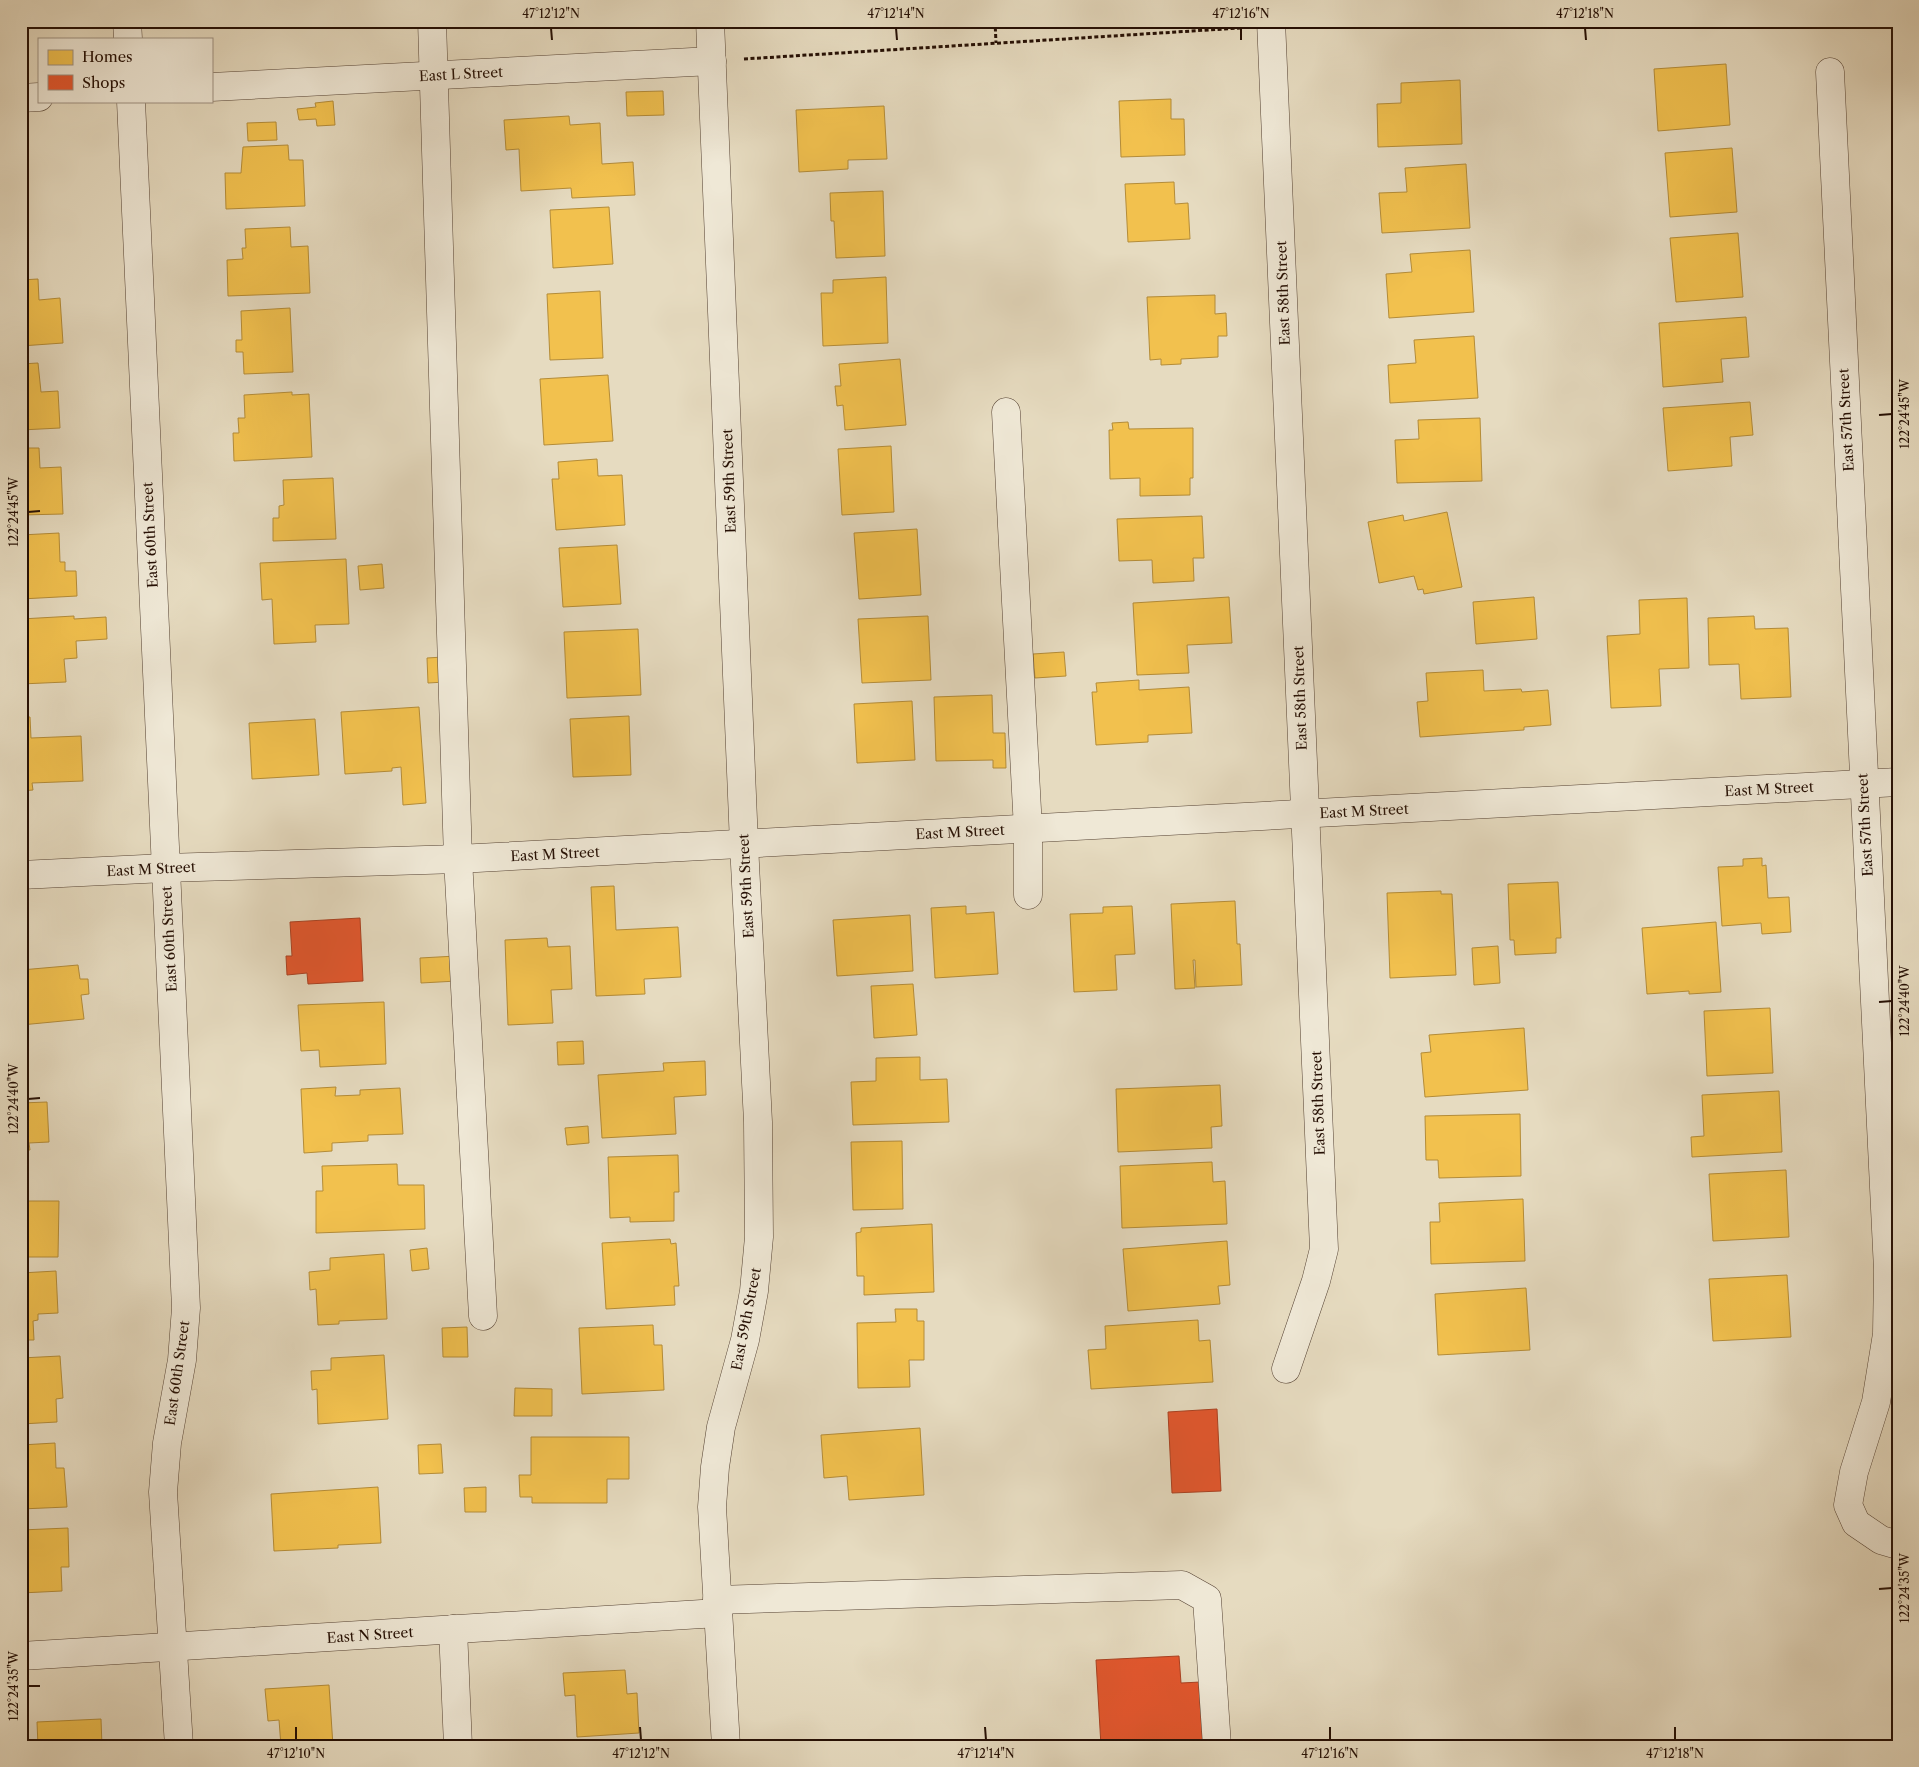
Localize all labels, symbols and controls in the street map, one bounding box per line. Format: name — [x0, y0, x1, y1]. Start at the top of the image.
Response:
text: 47°12'12"N — [522, 6, 580, 21]
text: 47°12'14"N — [867, 6, 925, 21]
text: 47°12'16"N — [1212, 6, 1270, 21]
text: 47°12'18"N — [1556, 6, 1614, 21]
legend — [38, 38, 212, 102]
text: Homes — [82, 47, 133, 66]
street label: East L Street — [419, 63, 503, 85]
text: Shops — [82, 73, 125, 92]
street label: East 58th Street — [1272, 240, 1294, 346]
street label: East 57th Street — [1834, 368, 1858, 472]
text: 122°24'45"W — [1897, 378, 1912, 449]
street label: East 59th Street — [718, 428, 740, 534]
text: 122°24'45"W — [6, 476, 21, 547]
street label: East 60th Street — [138, 482, 162, 588]
street label: East 58th Street — [1289, 645, 1311, 751]
street label: East 57th Street — [1853, 773, 1877, 877]
street label: East M Street — [1724, 778, 1814, 800]
street label: East M Street — [1319, 800, 1409, 822]
street label: East M Street — [915, 821, 1005, 843]
street label: East 59th Street — [734, 833, 758, 939]
street label: East M Street — [510, 843, 600, 865]
street label: East M Street — [106, 858, 196, 880]
street label: East 60th Street — [157, 886, 181, 992]
text: 122°24'40"W — [1897, 965, 1912, 1036]
street label: East 58th Street — [1307, 1050, 1329, 1156]
text: 122°24'40"W — [6, 1063, 21, 1134]
street label: East 59th Street — [727, 1266, 765, 1372]
street label: East 60th Street — [161, 1319, 193, 1427]
text: 122°24'35"W — [1897, 1552, 1912, 1623]
street label: East N Street — [326, 1623, 414, 1647]
text: 122°24'35"W — [6, 1650, 21, 1721]
text: 47°12'10"N — [267, 1746, 325, 1761]
text: 47°12'12"N — [612, 1746, 670, 1761]
text: 47°12'14"N — [957, 1746, 1015, 1761]
text: 47°12'16"N — [1301, 1746, 1359, 1761]
text: 47°12'18"N — [1646, 1746, 1704, 1761]

